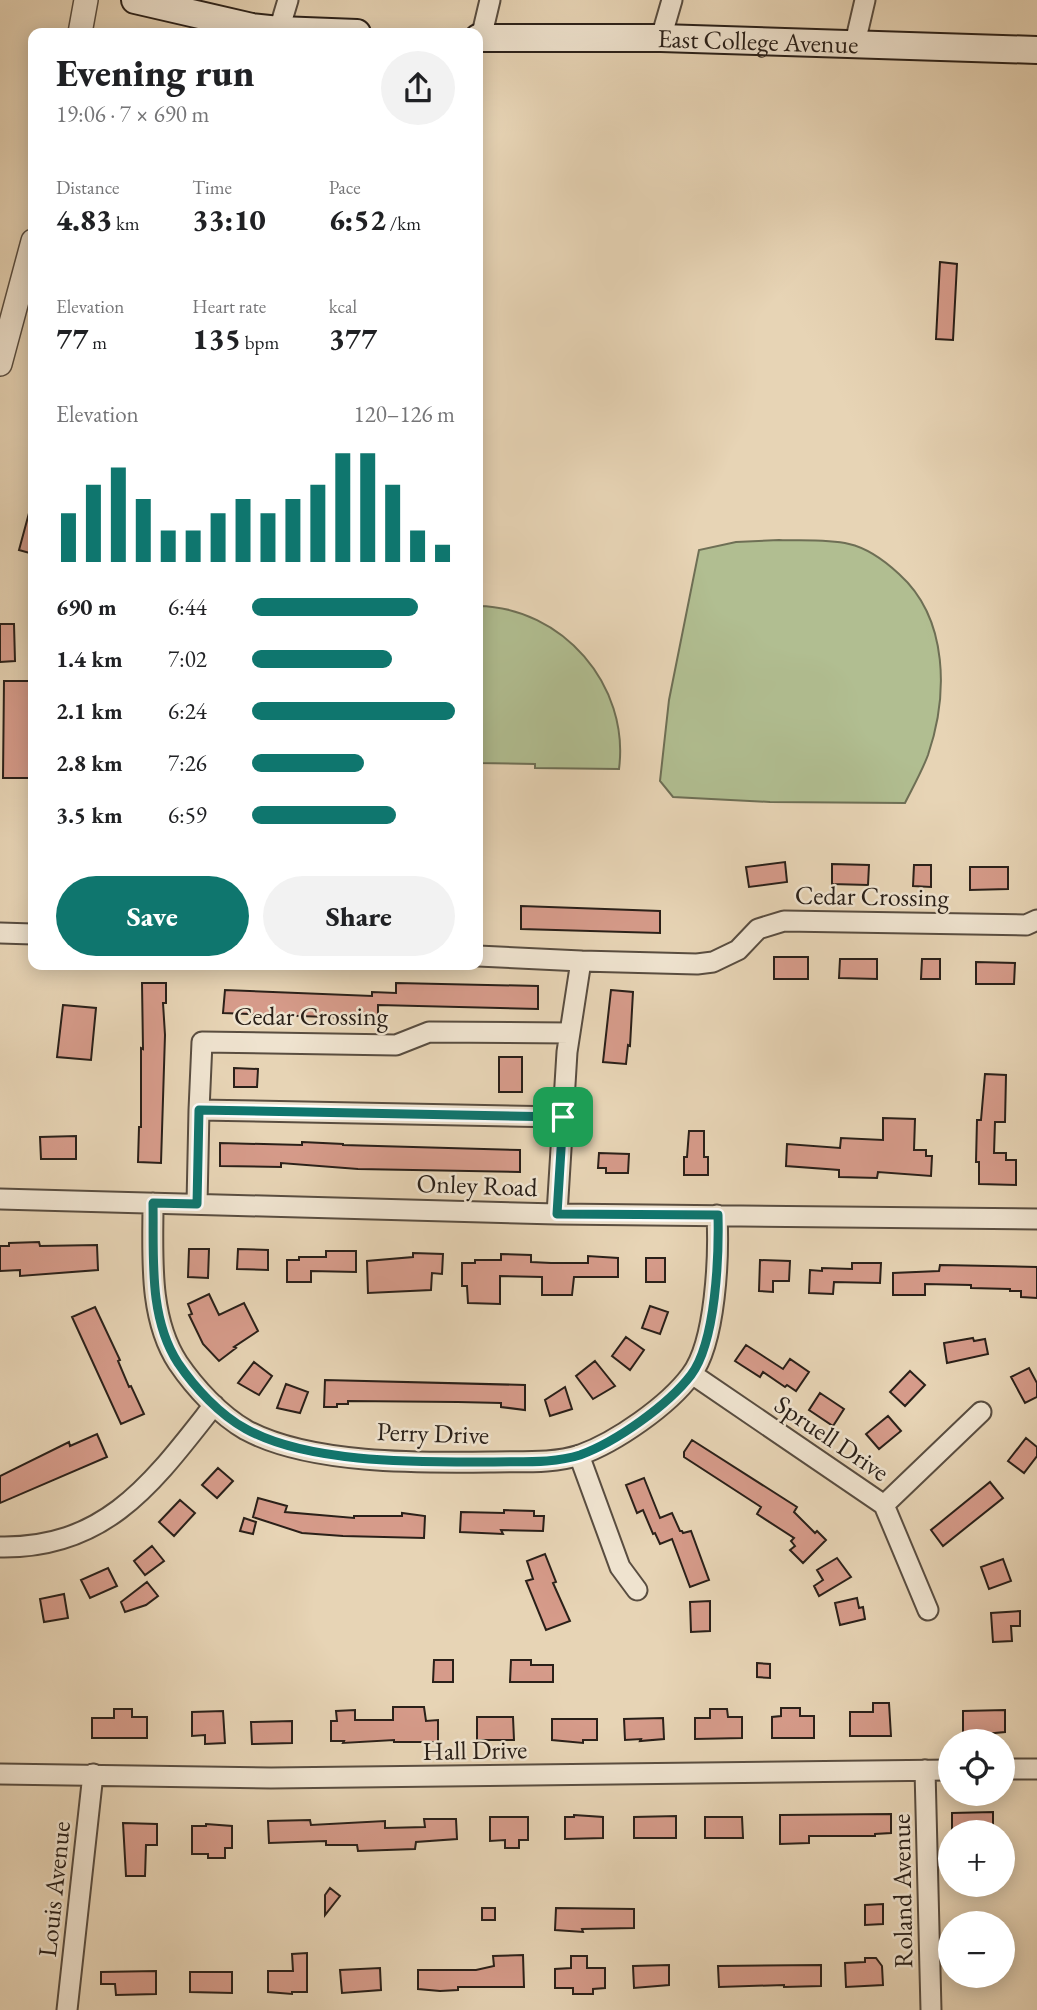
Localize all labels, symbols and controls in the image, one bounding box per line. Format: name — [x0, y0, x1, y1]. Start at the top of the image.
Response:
street label: East College Avenue — [657, 21, 859, 61]
text: Evening run — [56, 48, 254, 97]
button: share — [381, 51, 455, 125]
text: 19:06 · 7 × 690 m — [56, 99, 209, 129]
text: Distance — [56, 175, 119, 200]
text: Time — [192, 175, 232, 200]
text: Pace — [329, 175, 361, 200]
text: 4.83 — [56, 200, 112, 239]
text: 33:10 — [192, 200, 266, 239]
text: 6:52 — [329, 200, 386, 239]
text: km — [112, 211, 140, 236]
text: /km — [386, 211, 421, 236]
text: Elevation — [56, 294, 124, 319]
text: Heart rate — [192, 294, 266, 319]
text: kcal — [329, 294, 357, 319]
text: 77 — [56, 319, 88, 358]
text: 135 — [192, 319, 241, 358]
text: 377 — [329, 319, 377, 358]
text: m — [88, 330, 107, 355]
text: bpm — [241, 330, 279, 355]
text: Elevation — [56, 399, 139, 429]
text: 120–126 m — [354, 399, 455, 429]
text: 690 m — [56, 592, 117, 622]
text: 6:44 — [168, 592, 207, 622]
text: 1.4 km — [56, 644, 123, 674]
text: 7:02 — [168, 644, 207, 674]
text: 2.1 km — [56, 696, 123, 726]
text: 6:24 — [168, 696, 207, 726]
text: 2.8 km — [56, 748, 123, 778]
text: 7:26 — [168, 748, 207, 778]
text: 3.5 km — [56, 800, 123, 830]
text: 6:59 — [168, 800, 207, 830]
button: Save — [56, 876, 249, 956]
button: Share — [263, 876, 455, 956]
street label: Cedar Crossing — [795, 878, 950, 914]
street label: Cedar Crossing — [234, 999, 389, 1033]
pin — [533, 1087, 593, 1147]
icon: arrive — [544, 1098, 582, 1136]
street label: Onley Road — [416, 1166, 539, 1204]
street label: Spruell Drive — [768, 1387, 896, 1489]
street label: Perry Drive — [376, 1414, 490, 1452]
map controls — [938, 1729, 1015, 1988]
button: locate — [938, 1729, 1015, 1806]
street label: Hall Drive — [422, 1732, 528, 1768]
street label: Roland Avenue — [884, 1814, 920, 1968]
street label: Louis Avenue — [30, 1819, 78, 1959]
button: + — [938, 1820, 1015, 1897]
button: − — [938, 1911, 1015, 1988]

